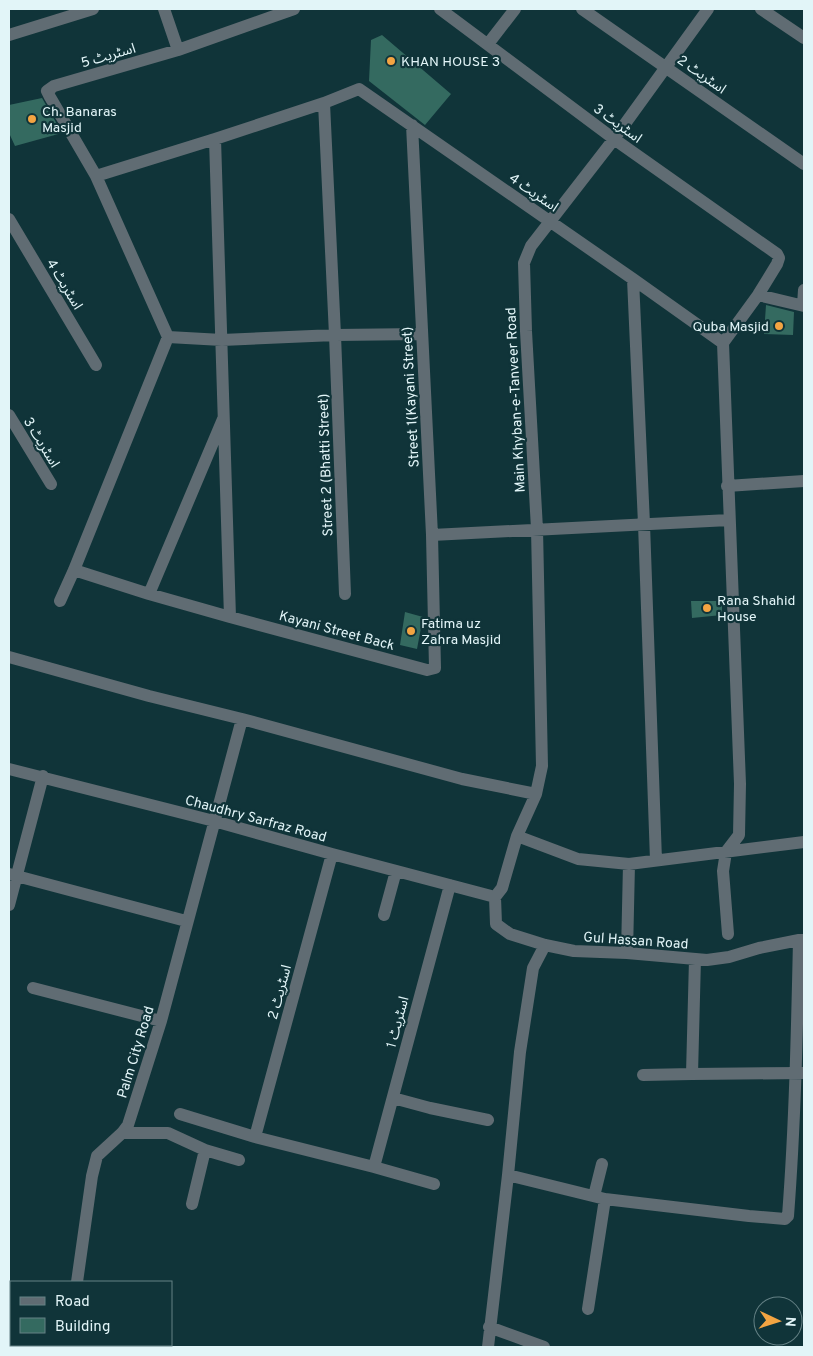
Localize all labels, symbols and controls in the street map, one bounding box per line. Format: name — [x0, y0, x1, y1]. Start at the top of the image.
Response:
street label: اسٹریٹ 5 — [79, 41, 138, 72]
street label: اسٹریٹ 2 — [673, 52, 729, 98]
place label: KHAN HOUSE 3 — [401, 54, 500, 71]
marker: KHAN HOUSE 3 — [385, 55, 397, 67]
street label: اسٹریٹ 3 — [590, 101, 645, 148]
place label: Ch. Banaras Masjid — [42, 104, 117, 137]
marker: Ch. Banaras Masjid — [26, 113, 38, 125]
street label: اسٹریٹ 4 — [505, 170, 561, 216]
street label: اسٹریٹ 4 — [42, 256, 85, 313]
street label: Main Khyban-e-Tanveer Road — [503, 307, 530, 493]
place label: Quba Masjid — [692, 319, 769, 336]
marker: Quba Masjid — [773, 320, 785, 332]
street label: Street 1(Kayani Street) — [399, 326, 424, 468]
street label: Street 2 (Bhatti Street) — [316, 393, 337, 537]
street label: اسٹریٹ 3 — [19, 414, 62, 471]
place label: Rana Shahid House — [717, 593, 795, 626]
marker: Rana Shahid House — [701, 602, 713, 614]
street label: Kayani Street Back — [277, 608, 396, 655]
place label: Fatima uz Zahra Masjid — [421, 616, 501, 649]
marker: Fatima uz Zahra Masjid — [405, 625, 417, 637]
street label: Chaudhry Sarfraz Road — [183, 792, 328, 847]
street label: Gul Hassan Road — [583, 929, 689, 954]
street label: اسٹریٹ 2 — [265, 963, 296, 1022]
street label: اسٹریٹ 1 — [383, 995, 413, 1050]
street label: Palm City Road — [114, 1004, 159, 1101]
legend — [10, 1281, 172, 1346]
text: Road — [55, 1293, 90, 1312]
north arrow — [753, 1296, 803, 1346]
text: N — [781, 1316, 798, 1327]
text: Building — [55, 1318, 110, 1337]

